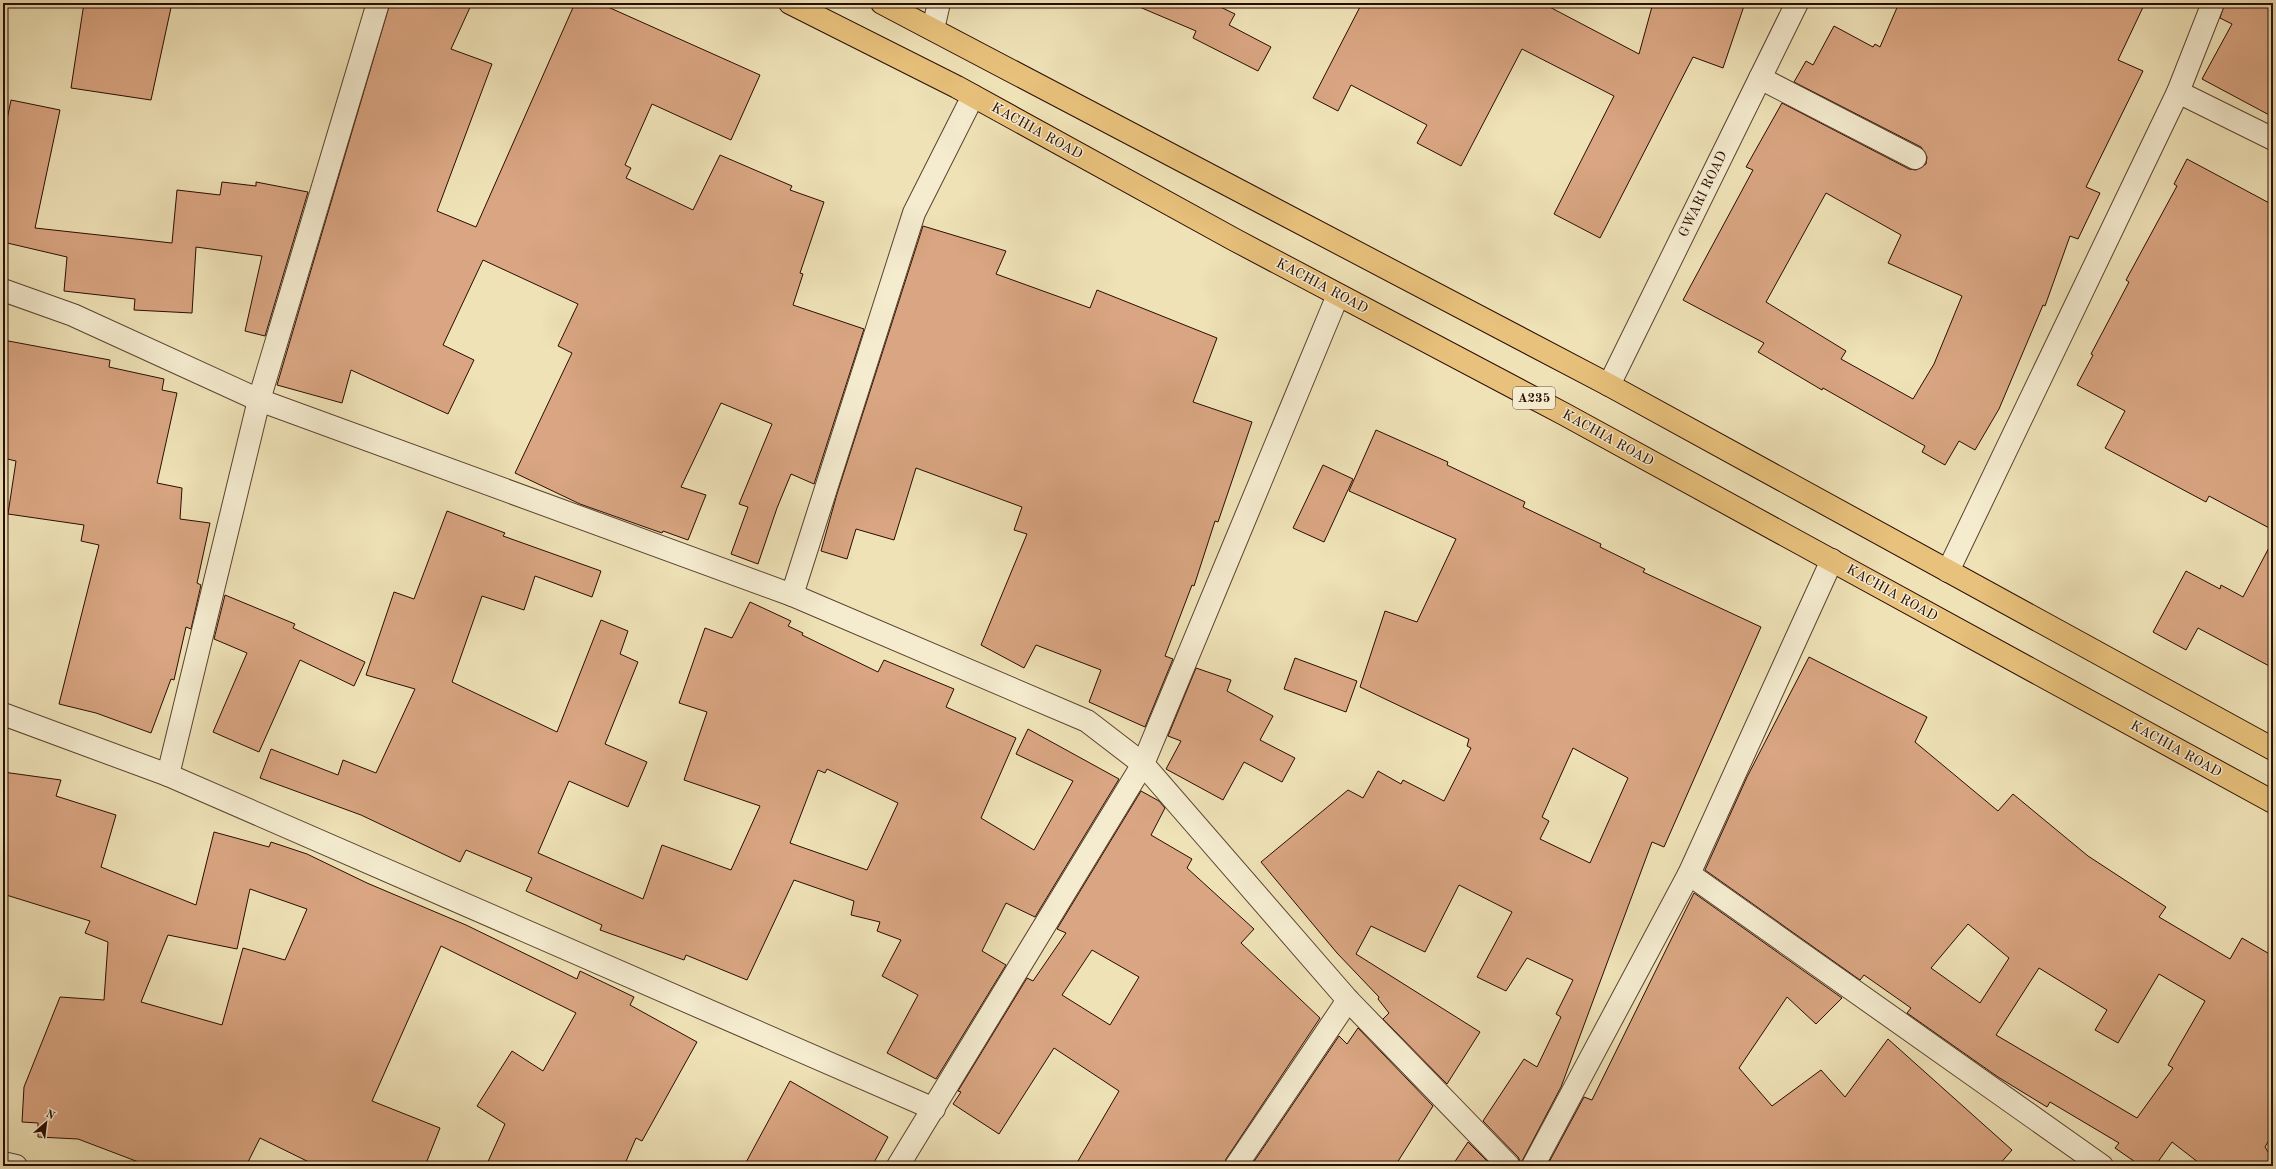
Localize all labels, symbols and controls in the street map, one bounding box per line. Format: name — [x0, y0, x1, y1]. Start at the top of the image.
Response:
street label: KACHIA ROAD — [989, 100, 1085, 162]
street label: GWARI ROAD — [1676, 149, 1730, 239]
street label: KACHIA ROAD — [1274, 256, 1370, 316]
road number: A235 — [1513, 387, 1555, 409]
street label: KACHIA ROAD — [1560, 407, 1656, 469]
street label: KACHIA ROAD — [1844, 562, 1940, 624]
street label: KACHIA ROAD — [2128, 718, 2224, 780]
north arrow — [26, 1103, 66, 1143]
text: N — [44, 1109, 57, 1123]

